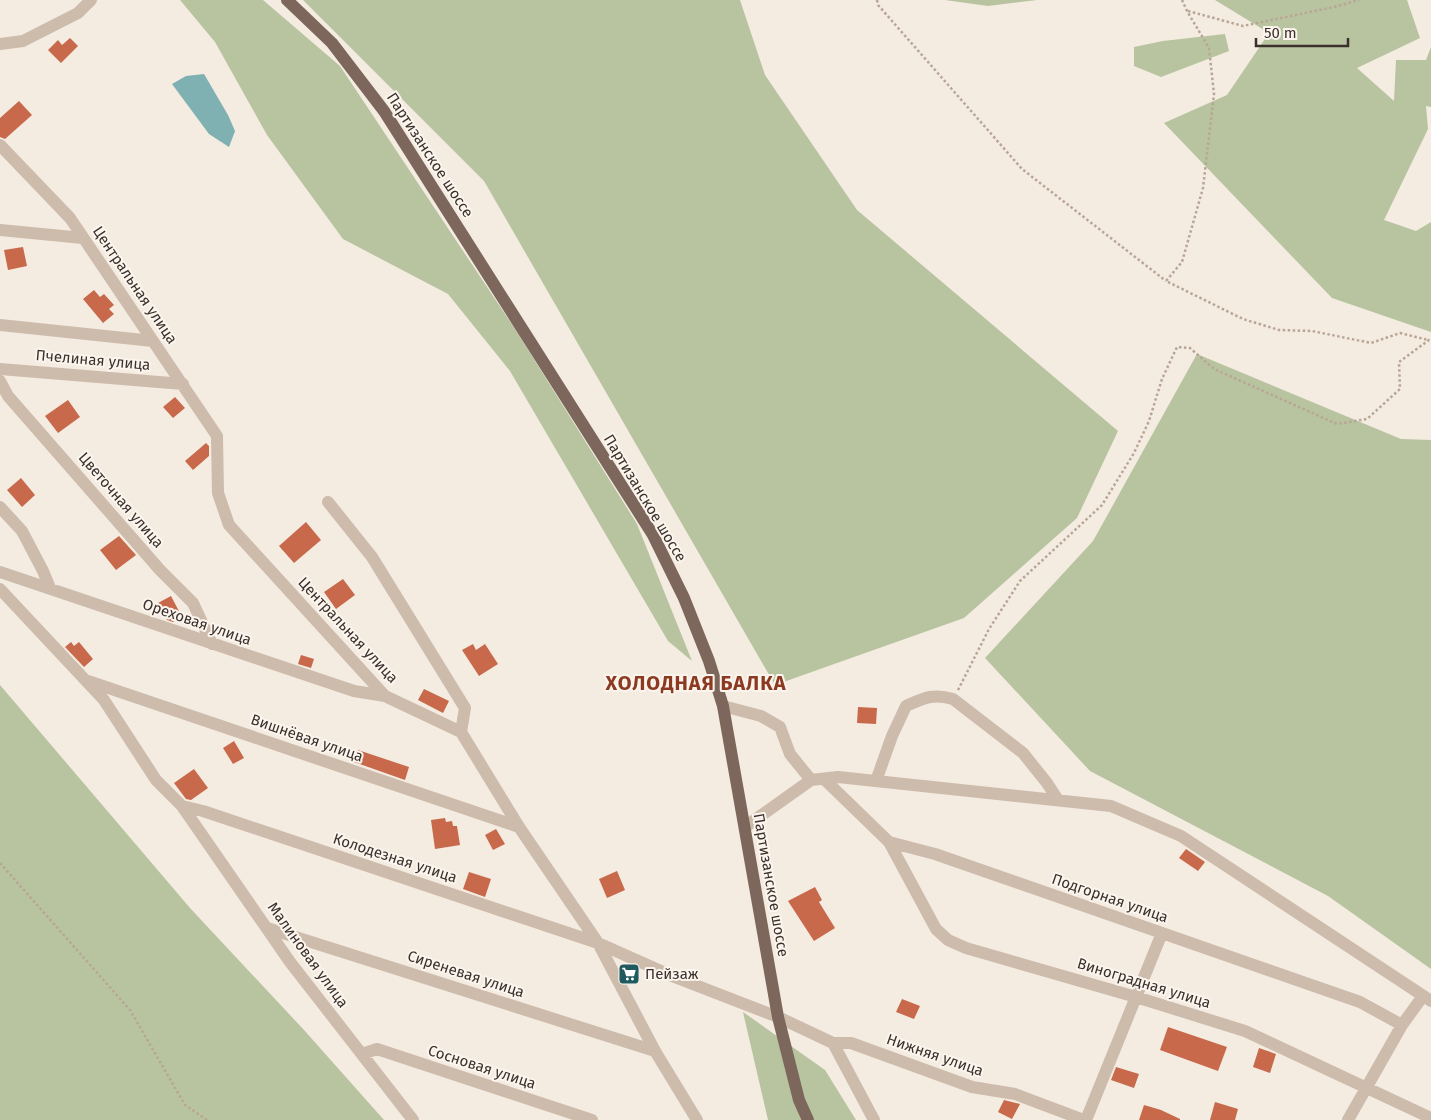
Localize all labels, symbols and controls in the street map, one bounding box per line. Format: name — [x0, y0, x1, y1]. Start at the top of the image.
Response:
scale bar — [1256, 15, 1348, 47]
text: 50 m — [1264, 24, 1297, 42]
street label: Партизанское шоссе — [383, 89, 477, 221]
street label: Центральная улица — [89, 223, 181, 347]
street label: Пчелиная улица — [35, 346, 151, 374]
street label: Партизанское шоссе — [600, 431, 690, 565]
street label: Цветочная улица — [75, 449, 167, 551]
street label: Центральная улица — [294, 573, 402, 687]
street label: Ореховая улица — [140, 595, 254, 649]
district label: ХОЛОДНАЯ БАЛКА — [605, 671, 787, 695]
street label: Вишнёвая улица — [248, 710, 366, 766]
street label: Партизанское шоссе — [750, 812, 792, 958]
street label: Колодезная улица — [331, 829, 459, 887]
street label: Подгорная улица — [1049, 870, 1171, 926]
street label: Малиновая улица — [264, 899, 352, 1011]
street label: Сиреневая улица — [405, 947, 527, 1001]
street label: Виноградная улица — [1075, 954, 1213, 1012]
supermarket icon: Пейзаж — [617, 962, 641, 986]
place label: Пейзаж — [645, 965, 699, 983]
street label: Нижняя улица — [884, 1030, 986, 1080]
street label: Сосновая улица — [426, 1041, 538, 1093]

